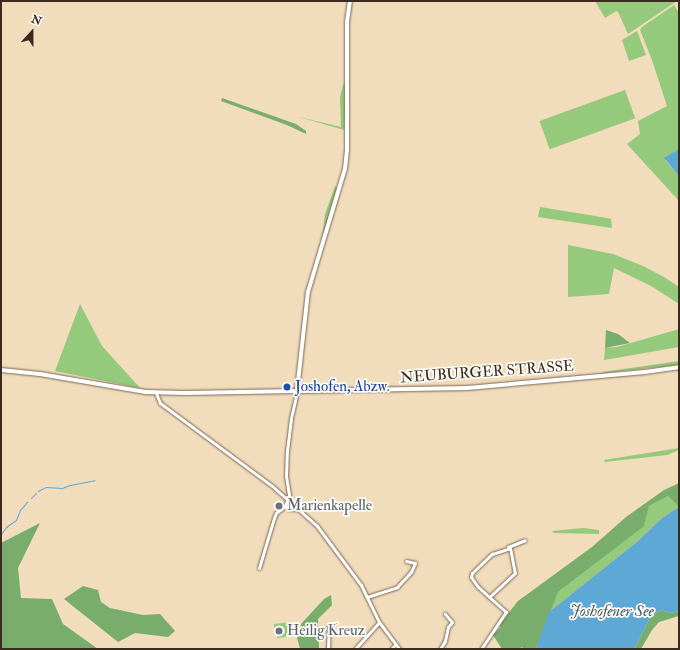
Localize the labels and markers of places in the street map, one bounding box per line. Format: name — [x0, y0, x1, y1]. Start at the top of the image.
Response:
place label: Joshofen, Abzw. — [295, 378, 390, 396]
marker: Joshofen, Abzw. — [282, 382, 292, 392]
place label: Marienkapelle — [287, 497, 372, 515]
marker: Marienkapelle — [274, 501, 284, 511]
place label: Heilig Kreuz — [287, 622, 365, 640]
marker: Heilig Kreuz — [274, 626, 284, 636]

